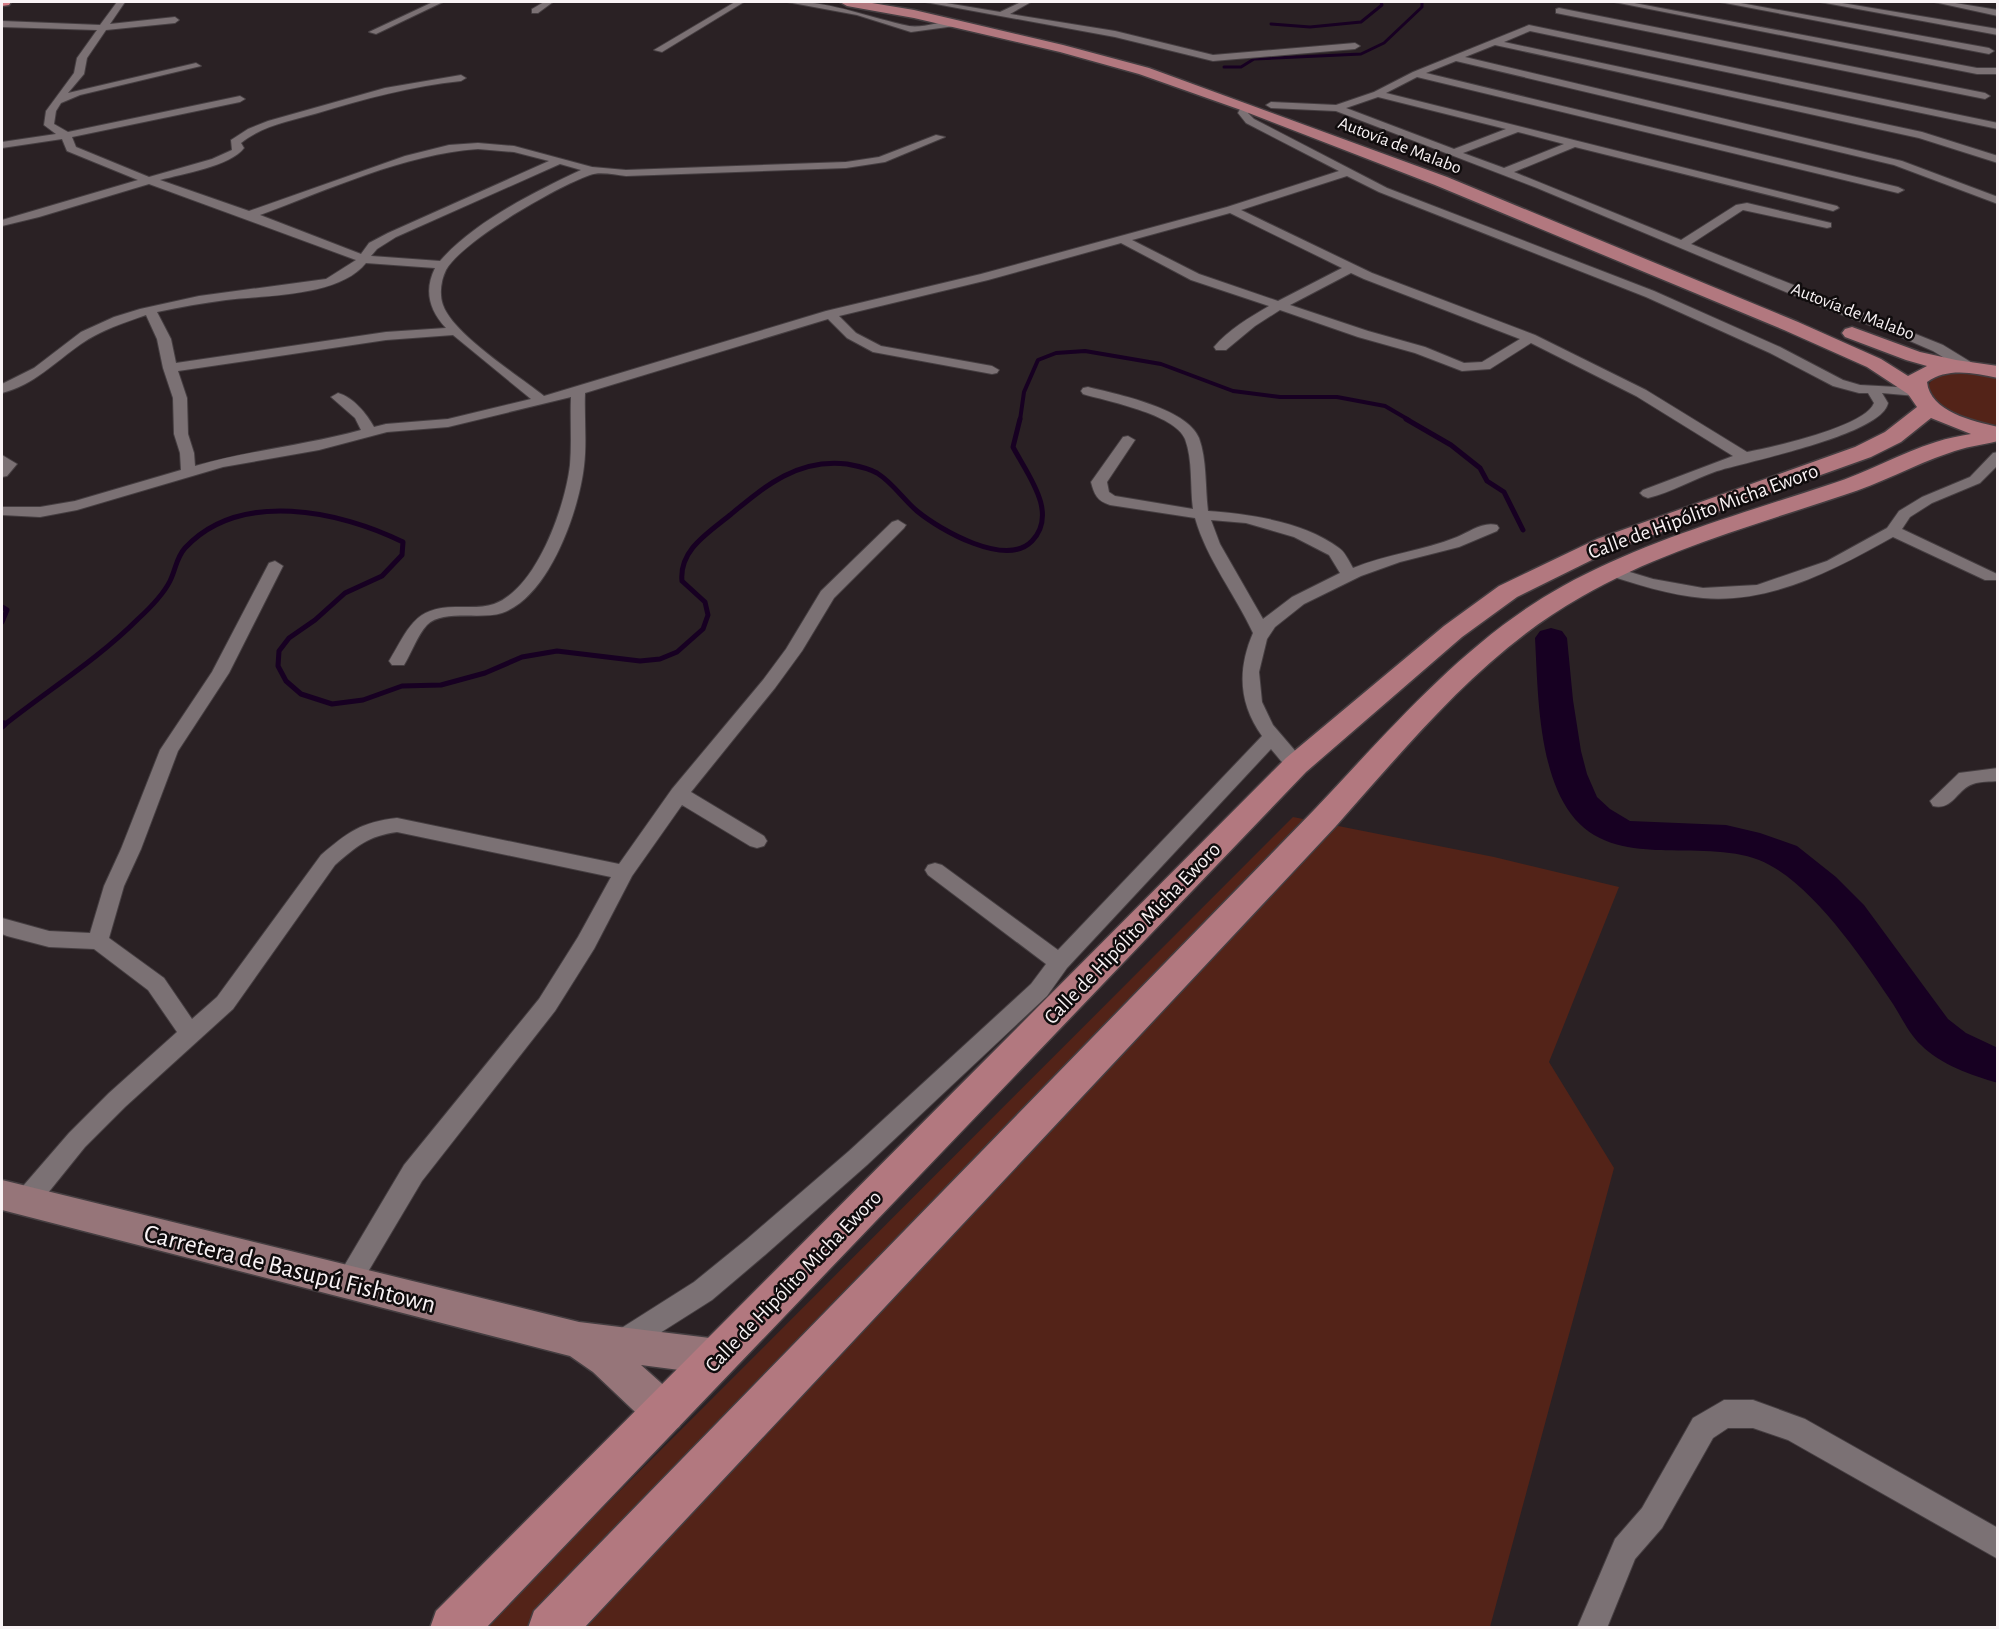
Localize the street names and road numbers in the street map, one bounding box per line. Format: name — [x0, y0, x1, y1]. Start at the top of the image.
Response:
street label: Autovía de Malabo — [1336, 114, 1464, 178]
street label: Autovía de Malabo — [1789, 280, 1917, 344]
street label: Calle de Hipólito Micha Eworo — [1585, 460, 1821, 563]
street label: Calle de Hipólito Micha Eworo — [1040, 839, 1224, 1028]
street label: Calle de Hipólito Micha Eworo — [701, 1187, 885, 1376]
street label: Carretera de Basupú Fishtown — [141, 1220, 438, 1318]

